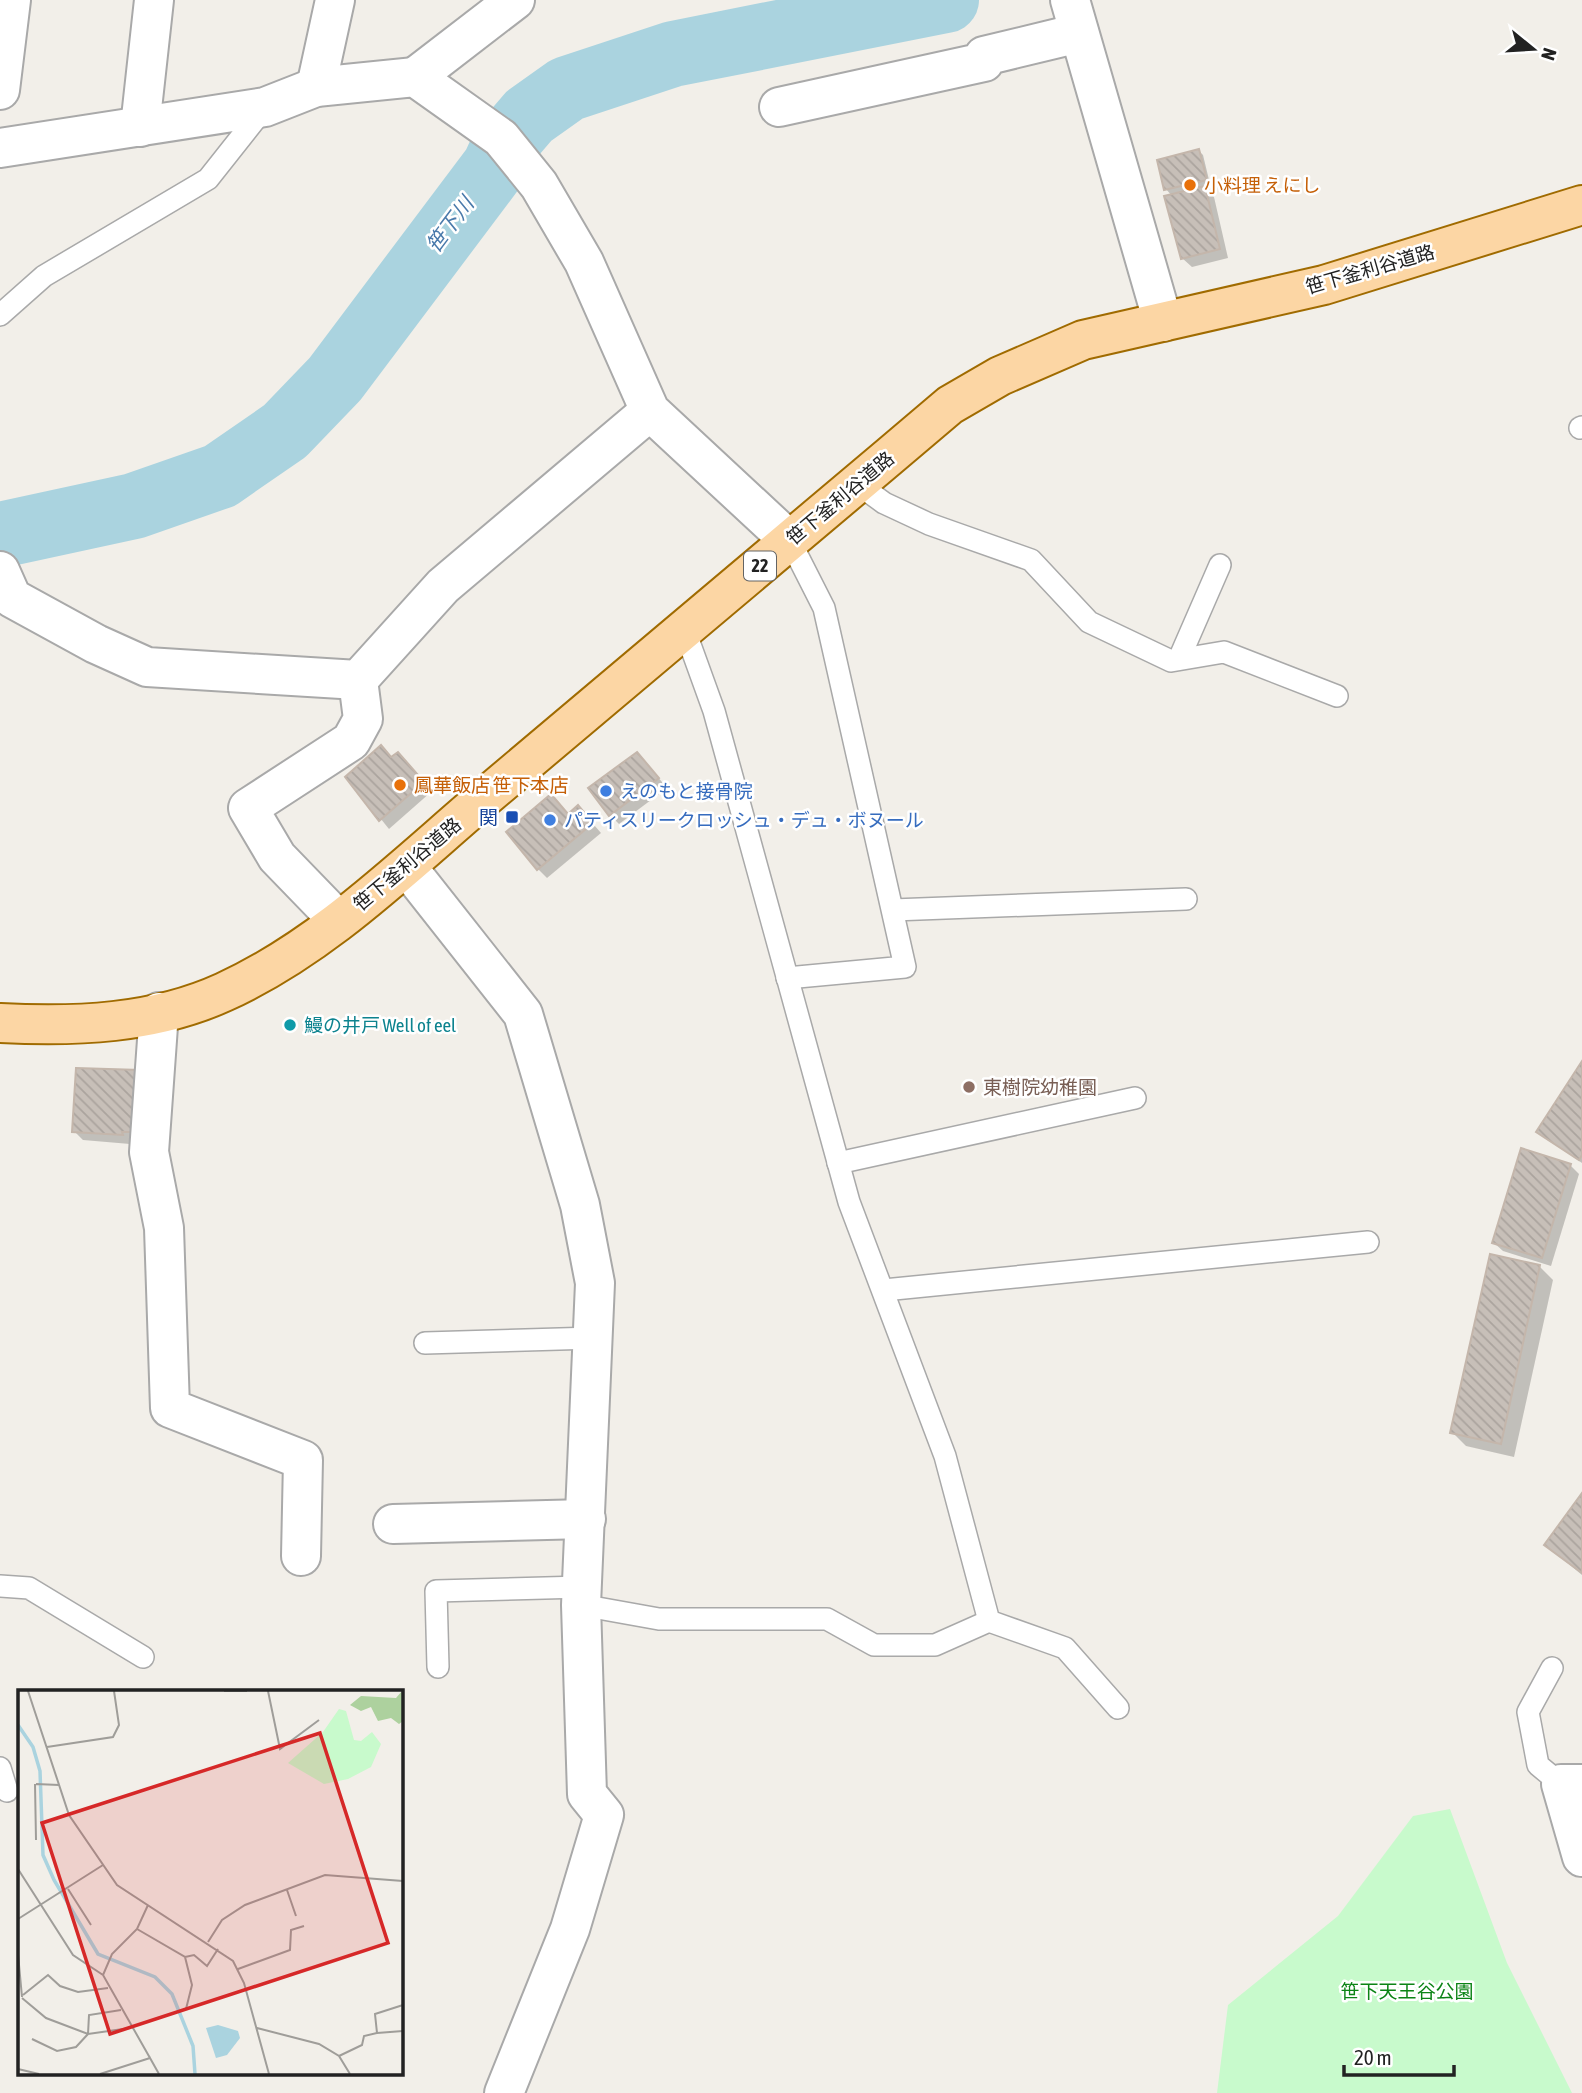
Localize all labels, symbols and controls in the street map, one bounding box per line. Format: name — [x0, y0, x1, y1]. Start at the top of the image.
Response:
north arrow — [1498, 14, 1568, 84]
text: N — [1537, 46, 1561, 63]
place label: 小料理 えにし — [1204, 174, 1321, 196]
marker: 小料理 えにし — [1182, 177, 1198, 193]
water label: 笹下川 — [421, 190, 479, 257]
street label: 笹下釜利谷道路 — [1303, 240, 1437, 298]
street label: 笹下釜利谷道路 — [782, 447, 898, 549]
road number: 22 — [744, 552, 776, 580]
place label: 鳳華飯店 笹下本店 — [414, 774, 569, 796]
marker: 鳳華飯店 笹下本店 — [392, 777, 408, 793]
place label: えのもと接骨院 — [620, 780, 753, 802]
marker: えのもと接骨院 — [598, 783, 614, 799]
place label: 関 — [479, 806, 498, 828]
marker: 関 — [504, 809, 520, 825]
place label: パティスリークロッシュ・デュ・ボヌール — [564, 809, 924, 831]
marker: パティスリークロッシュ・デュ・ボヌール — [542, 812, 558, 828]
street label: 笹下釜利谷道路 — [349, 813, 465, 915]
place label: 鰻の井戸 Well of eel — [304, 1014, 456, 1036]
marker: 鰻の井戸 Well of eel — [282, 1017, 298, 1033]
place label: 東樹院幼稚園 — [983, 1076, 1097, 1098]
marker: 東樹院幼稚園 — [961, 1079, 977, 1095]
inset map — [18, 1690, 402, 2076]
park label: 笹下天王谷公園 — [1340, 1980, 1474, 2002]
scale bar — [1344, 2034, 1454, 2078]
text: 20 m — [1354, 2045, 1392, 2069]

